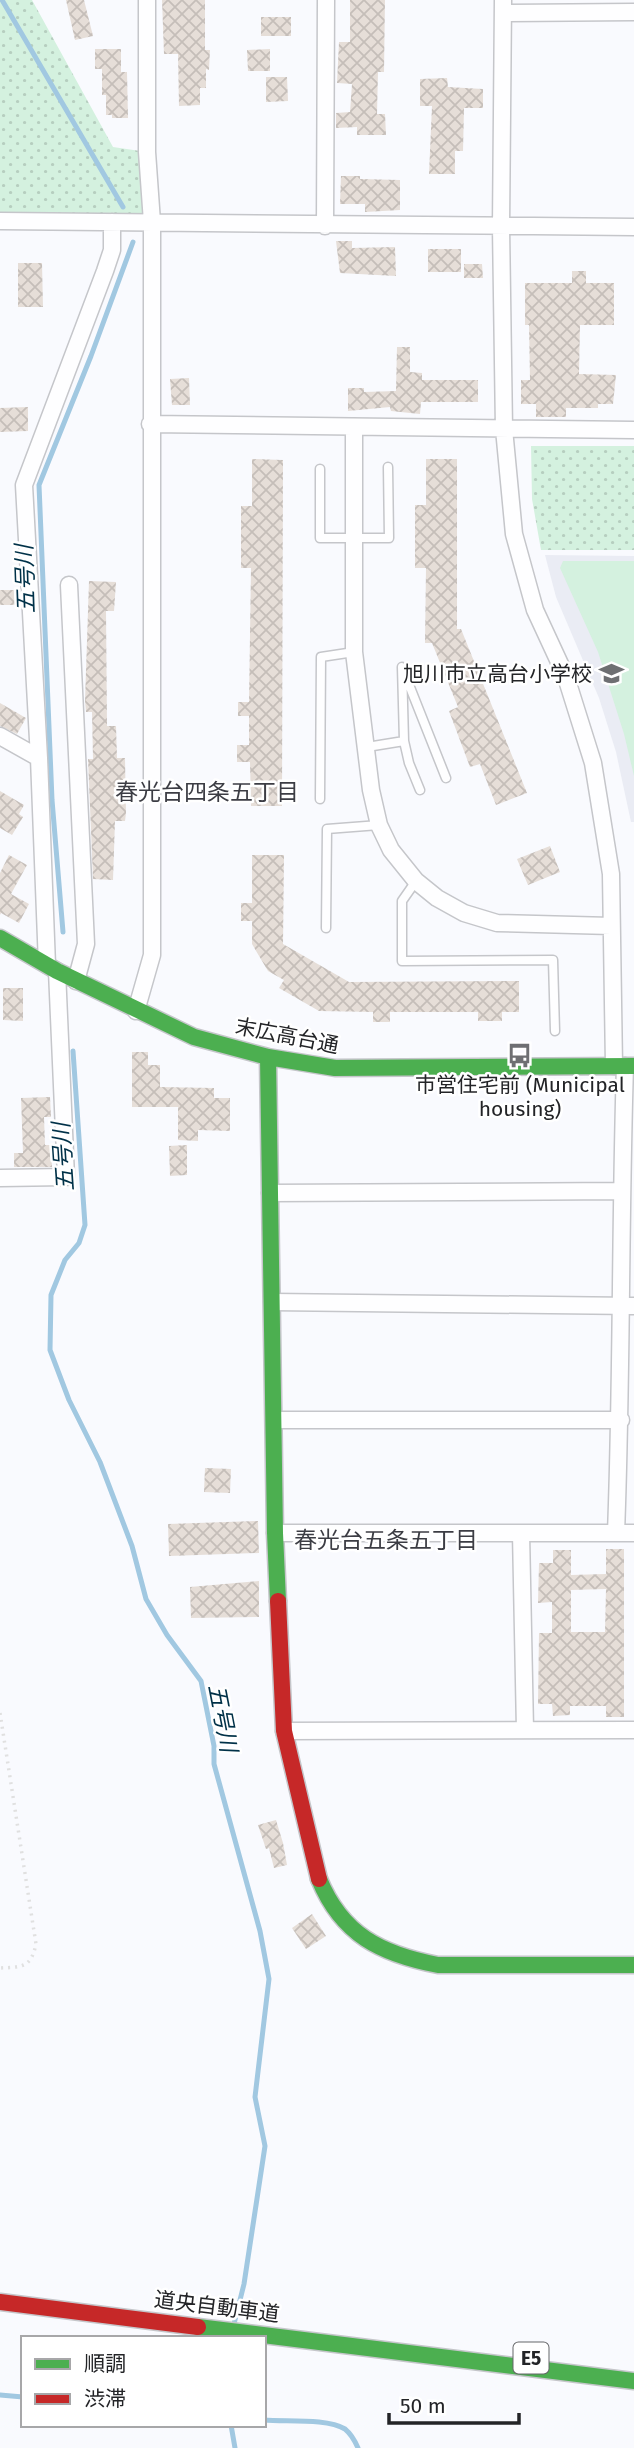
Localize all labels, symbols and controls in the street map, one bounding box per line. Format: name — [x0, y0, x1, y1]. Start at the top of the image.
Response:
water label: 五号川 — [10, 541, 40, 614]
school or university icon: 旭川市立高台小学校 — [598, 660, 626, 688]
place label: 旭川市立高台小学校 — [403, 661, 592, 687]
district label: 春光台四条五丁目 — [115, 778, 299, 806]
street label: 末広高台通 — [233, 1013, 341, 1059]
bus stop icon: 市営住宅前 (Municipal housing) — [506, 1042, 534, 1070]
place label: 市営住宅前 (Municipal housing) — [415, 1072, 625, 1122]
water label: 五号川 — [46, 1119, 79, 1192]
district label: 春光台五条五丁目 — [294, 1526, 478, 1554]
water label: 五号川 — [203, 1681, 244, 1757]
street label: 道央自動車道 — [153, 2286, 281, 2328]
legend — [21, 2336, 266, 2427]
road number: E5 — [514, 2342, 548, 2374]
text: 順調 — [84, 2351, 126, 2377]
scale bar — [389, 2382, 518, 2426]
text: 渋滞 — [84, 2386, 126, 2412]
text: 50 m — [400, 2393, 446, 2419]

